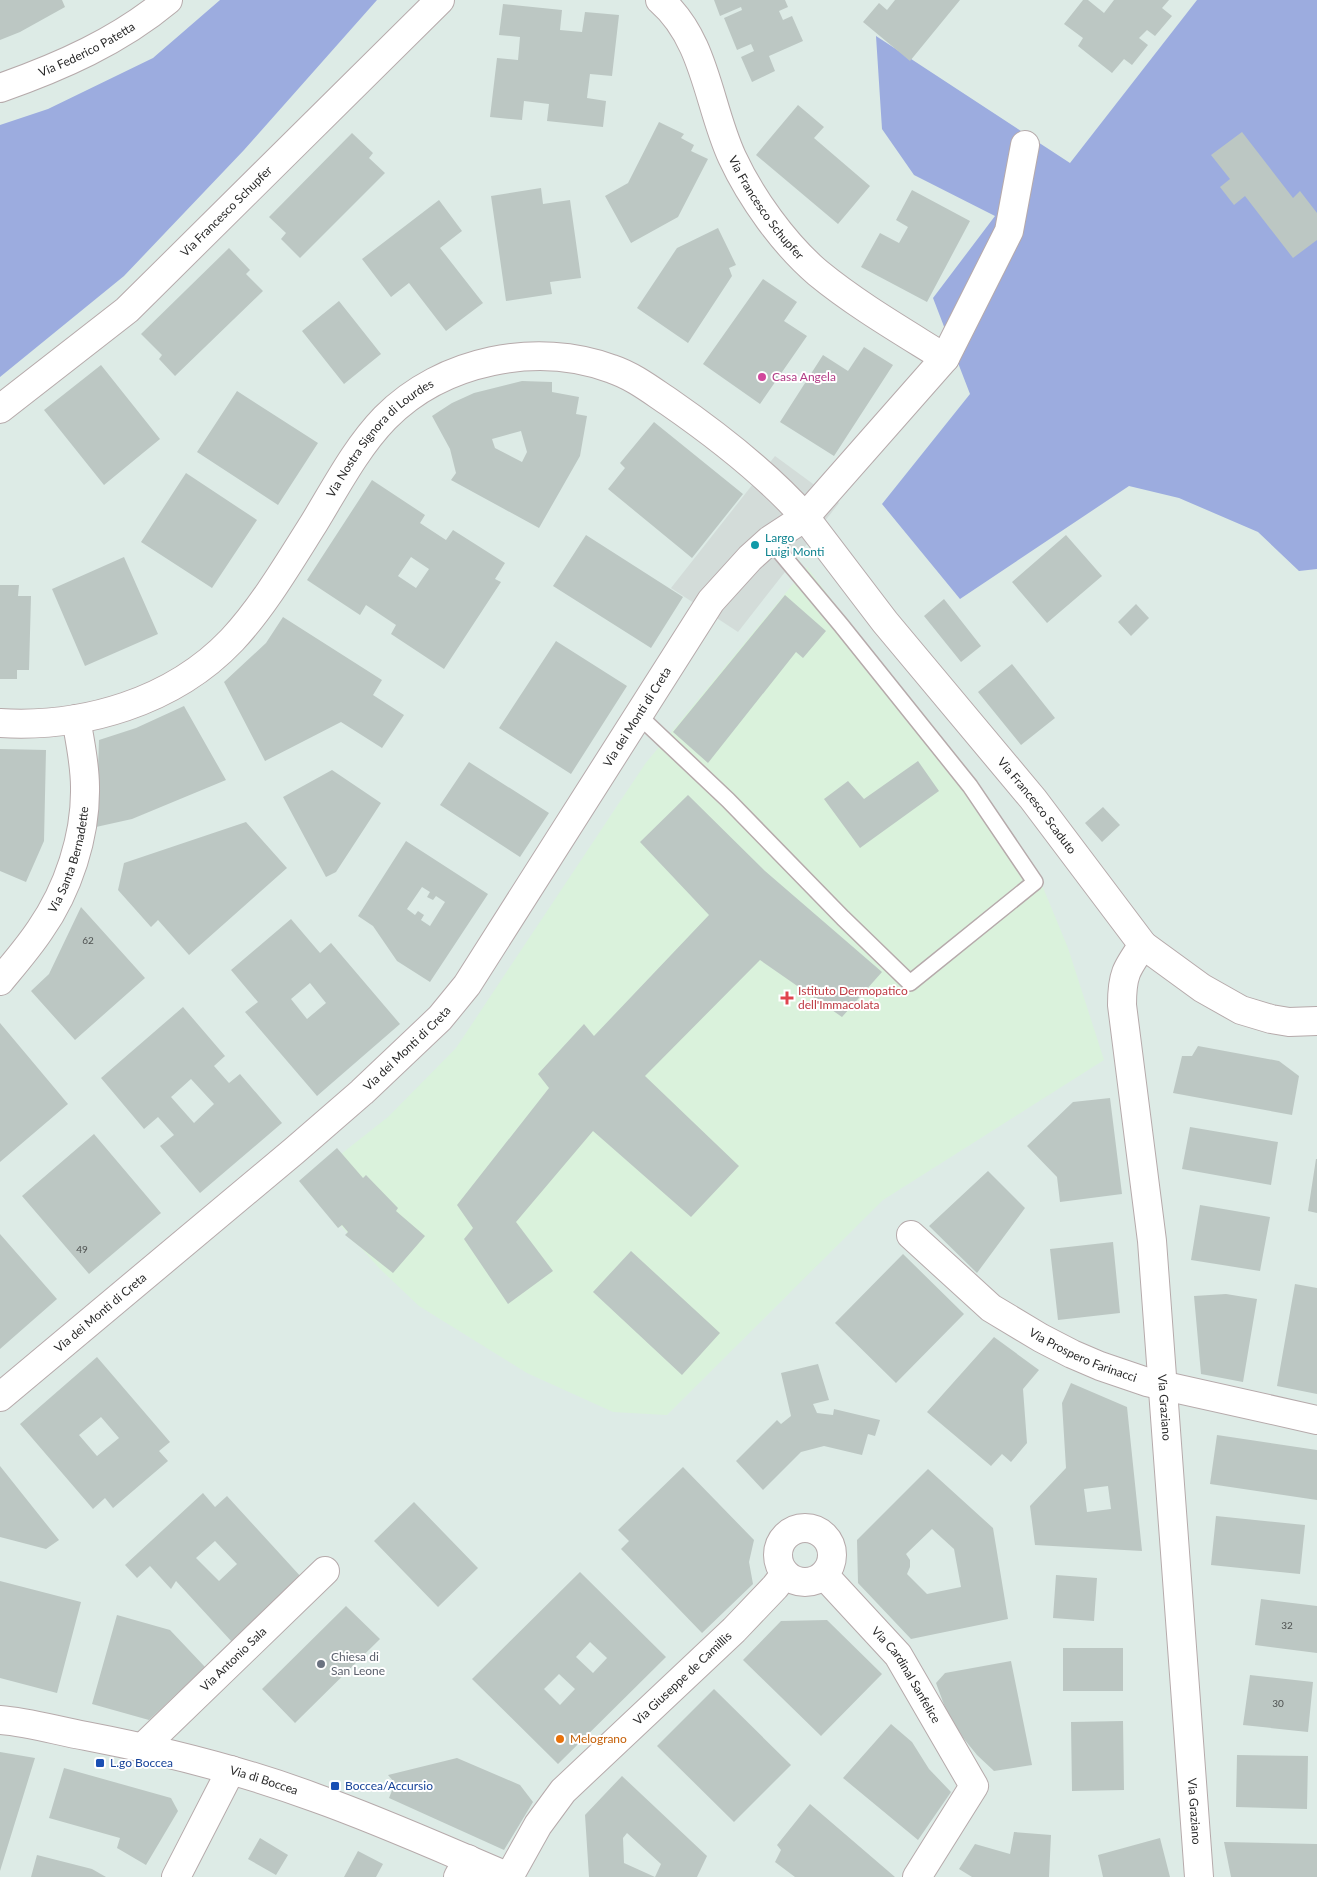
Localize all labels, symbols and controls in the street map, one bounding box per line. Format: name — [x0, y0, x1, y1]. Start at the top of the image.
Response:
street label: Via Federico Patetta — [36, 19, 138, 80]
street label: Via Francesco Schupfer — [725, 153, 808, 263]
street label: Via Francesco Schupfer — [177, 162, 276, 260]
place label: Casa Angela — [772, 369, 836, 384]
marker: Casa Angela — [756, 371, 768, 383]
street label: Via Nostra Signora di Lourdes — [323, 376, 436, 500]
place label: Largo Luigi Monti — [765, 530, 824, 559]
marker: Largo Luigi Monti — [749, 539, 761, 551]
street label: Via dei Monti di Creta — [600, 664, 674, 769]
street label: Via Francesco Scaduto — [995, 754, 1080, 857]
street label: Via Santa Bernadette — [45, 806, 91, 915]
house number: 62 — [82, 934, 94, 946]
place label: Istituto Dermopatico dell'Immacolata — [798, 983, 908, 1012]
marker: Istituto Dermopatico dell'Immacolata — [780, 991, 794, 1005]
street label: Via dei Monti di Creta — [360, 1003, 454, 1094]
house number: 49 — [76, 1243, 88, 1255]
street label: Via dei Monti di Creta — [51, 1270, 149, 1355]
street label: Via Prospero Farinacci — [1026, 1325, 1139, 1385]
street label: Via Graziano — [1155, 1374, 1175, 1441]
house number: 32 — [1281, 1619, 1293, 1631]
street label: Via Cardinal Sanfelice — [869, 1623, 944, 1726]
street label: Via Antonio Sala — [197, 1624, 269, 1694]
street label: Via Giuseppe de Camillis — [630, 1628, 735, 1728]
place label: Chiesa di San Leone — [331, 1649, 385, 1678]
marker: Chiesa di San Leone — [315, 1658, 327, 1670]
house number: 30 — [1272, 1697, 1284, 1709]
place label: Melograno — [570, 1731, 627, 1746]
marker: Melograno — [554, 1733, 566, 1745]
place label: L.go Boccea — [110, 1755, 173, 1770]
marker: L.go Boccea — [94, 1757, 106, 1769]
street label: Via di Boccea — [228, 1762, 300, 1798]
street label: Via Graziano — [1185, 1777, 1205, 1845]
place label: Boccea/Accursio — [345, 1778, 433, 1793]
marker: Boccea/Accursio — [329, 1780, 341, 1792]

